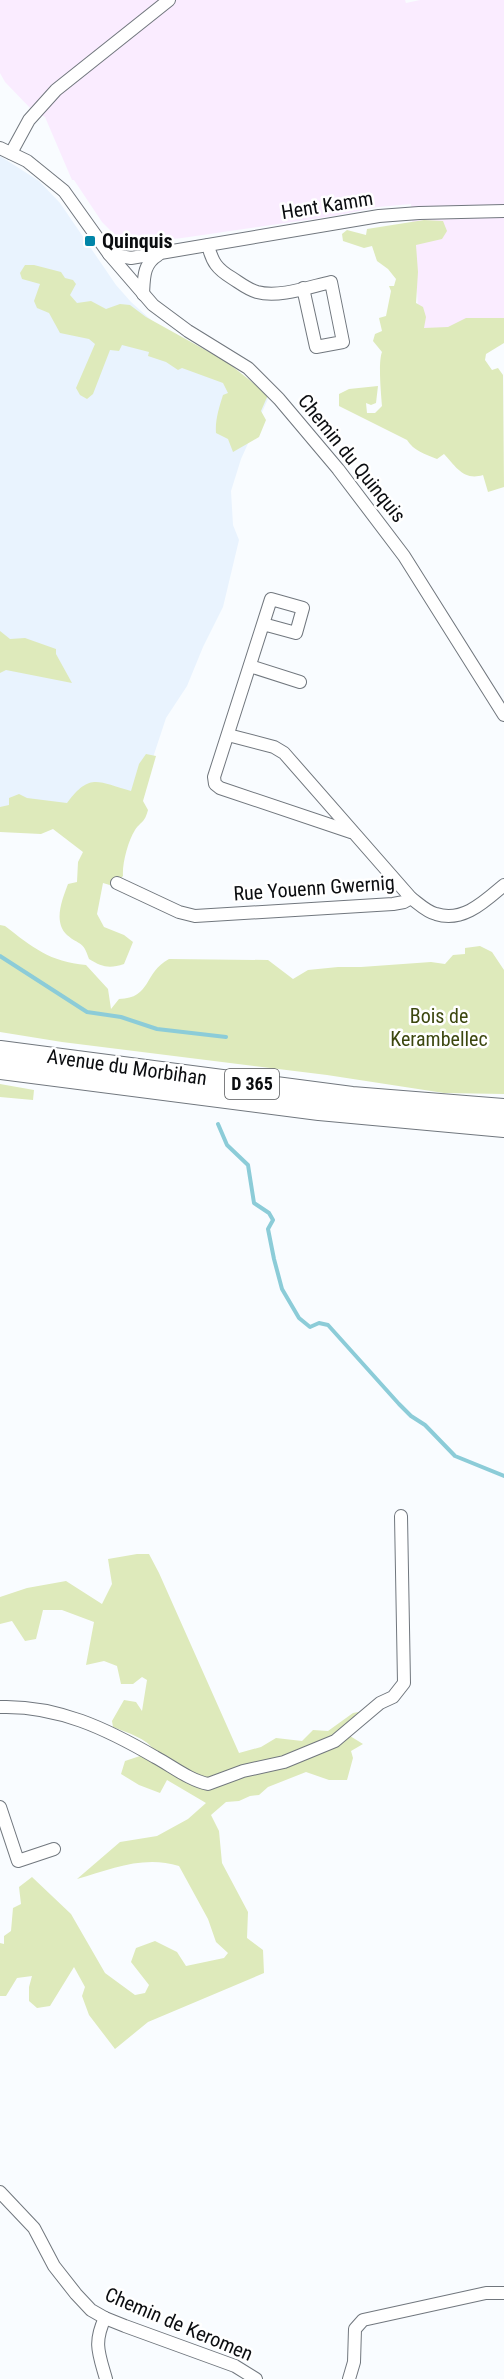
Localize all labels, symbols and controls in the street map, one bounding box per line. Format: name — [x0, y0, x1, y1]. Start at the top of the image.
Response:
street label: Hent Kamm — [279, 186, 375, 224]
place label: Quinquis — [102, 229, 173, 253]
marker: Quinquis — [83, 234, 97, 248]
street label: Chemin du Quinquis — [293, 389, 411, 527]
street label: Rue Youenn Gwernig — [233, 870, 395, 906]
park label: Bois de Kerambellec — [390, 1004, 488, 1051]
street label: Avenue du Morbihan — [46, 1044, 208, 1090]
road number: D 365 — [225, 1069, 279, 1099]
street label: Chemin de Keromen — [101, 2282, 257, 2366]

